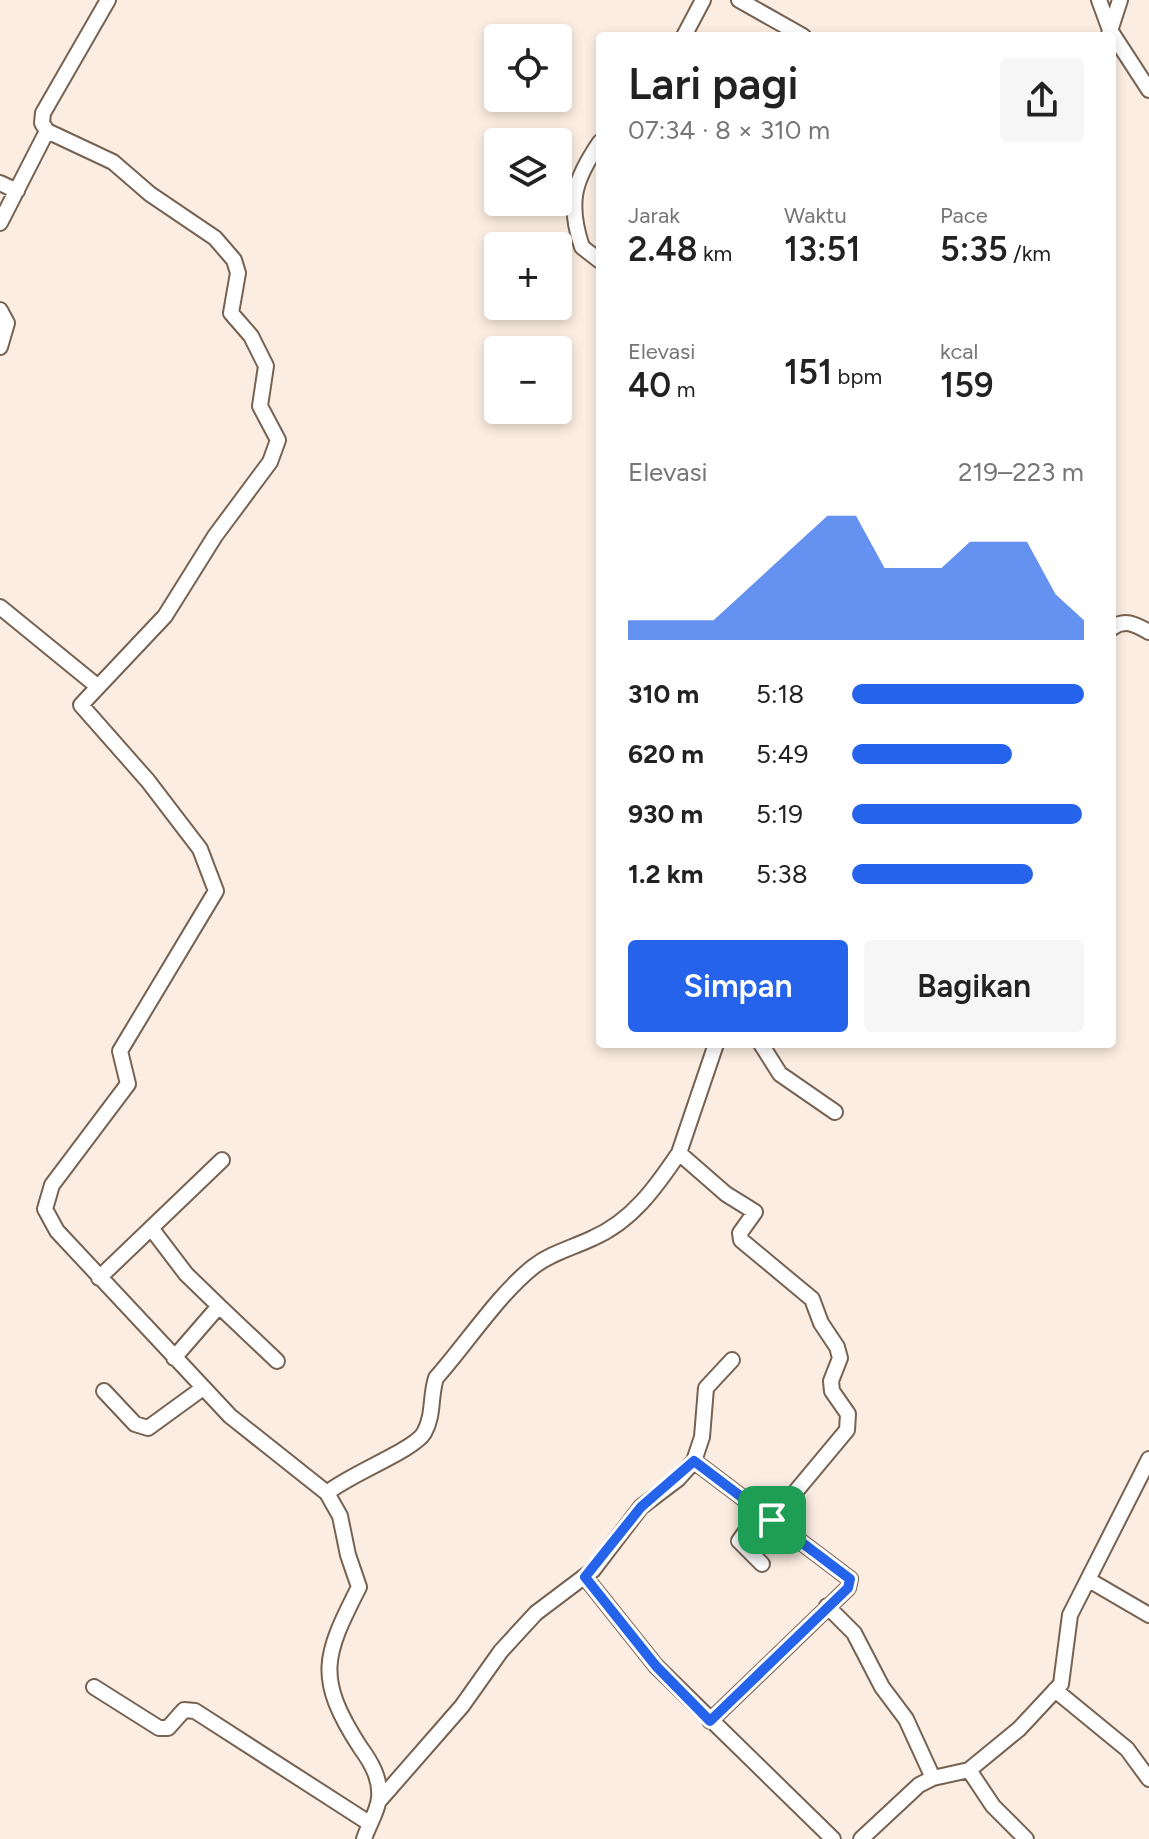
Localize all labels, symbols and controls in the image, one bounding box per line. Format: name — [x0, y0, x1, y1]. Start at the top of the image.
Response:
map controls — [484, 24, 572, 424]
button: locate — [484, 24, 572, 112]
text: Lari pagi — [628, 57, 799, 110]
button: share — [1000, 58, 1084, 142]
text: 07:34 · 8 × 310 m — [628, 114, 830, 146]
button: layers — [484, 128, 572, 216]
text: Jarak — [628, 202, 680, 229]
text: Waktu — [784, 202, 847, 229]
text: Pace — [940, 202, 988, 229]
text: 2.48 — [628, 229, 698, 270]
text: 13:51 — [784, 229, 860, 270]
text: 5:35 — [940, 229, 1008, 270]
button: + — [484, 232, 572, 320]
text: km — [698, 240, 732, 267]
text: /km — [1008, 240, 1051, 267]
button: − — [484, 336, 572, 424]
text: Elevasi — [628, 338, 695, 365]
text: kcal — [940, 338, 978, 365]
text: 151 — [784, 352, 832, 393]
text: bpm — [832, 363, 882, 390]
text: 40 — [628, 365, 671, 406]
text: 159 — [940, 365, 993, 406]
text: m — [671, 376, 695, 403]
text: Elevasi — [628, 456, 708, 488]
text: 219–223 m — [958, 456, 1084, 488]
text: 310 m — [628, 678, 699, 710]
text: 5:18 — [756, 678, 804, 710]
text: 620 m — [628, 738, 704, 770]
text: 5:49 — [756, 738, 808, 770]
text: 930 m — [628, 798, 703, 830]
text: 5:19 — [756, 798, 803, 830]
text: 1.2 km — [628, 858, 703, 890]
text: 5:38 — [756, 858, 808, 890]
button: Simpan — [628, 940, 848, 1032]
button: Bagikan — [864, 940, 1084, 1032]
pin — [738, 1486, 806, 1554]
icon: arrive — [750, 1498, 794, 1542]

